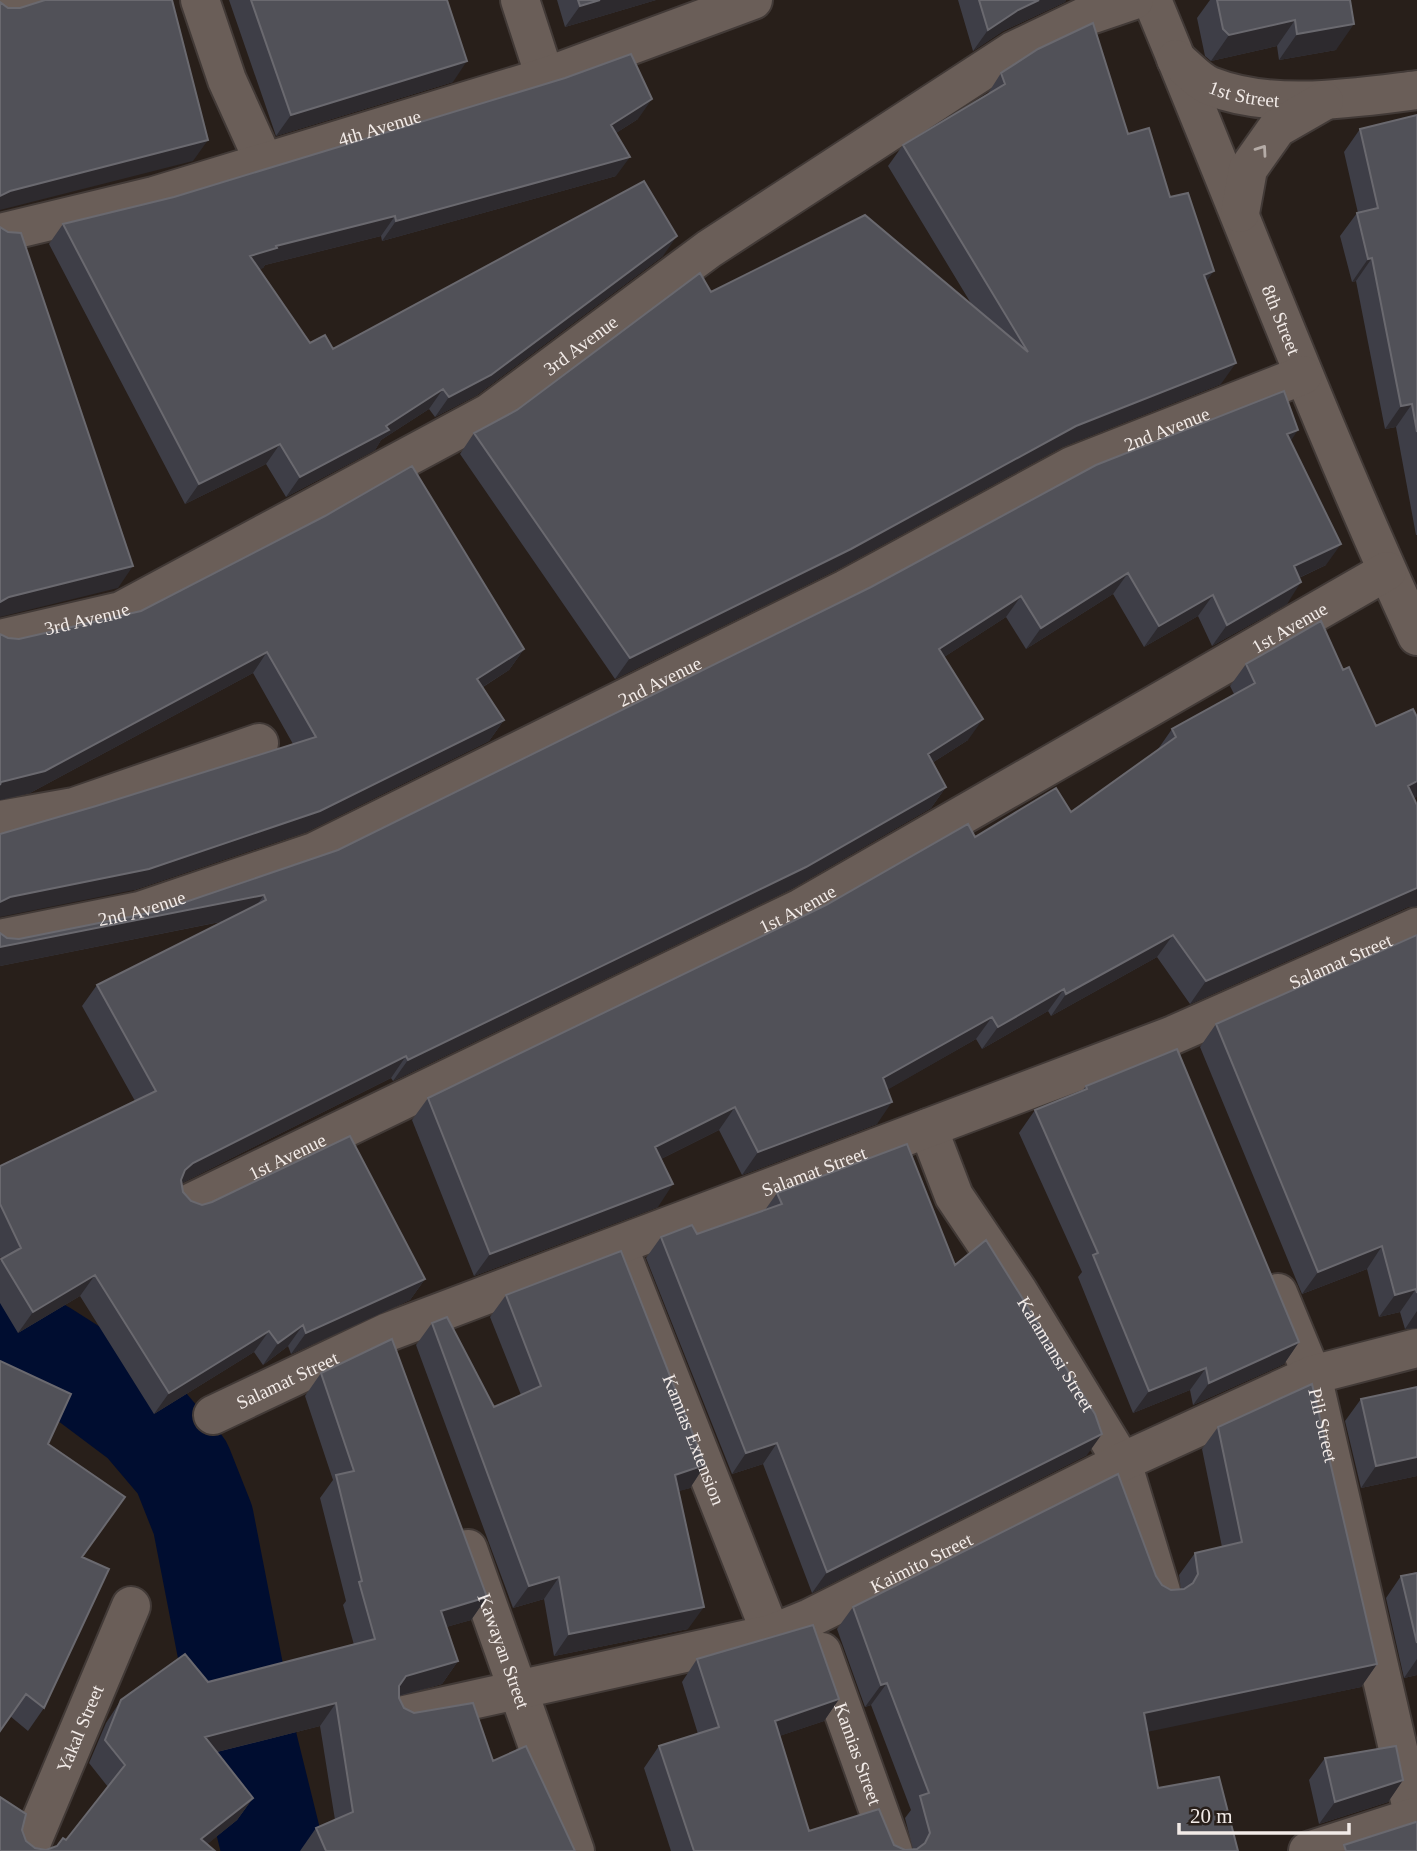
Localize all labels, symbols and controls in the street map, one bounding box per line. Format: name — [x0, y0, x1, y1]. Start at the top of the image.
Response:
street label: 1st Street — [1206, 77, 1281, 111]
street label: 4th Avenue — [336, 105, 424, 150]
one-way arrow — [1254, 145, 1266, 158]
street label: 8th Street — [1258, 282, 1305, 359]
street label: 3rd Avenue — [540, 311, 622, 380]
street label: 2nd Avenue — [1121, 403, 1213, 455]
street label: 3rd Avenue — [42, 598, 133, 639]
street label: 1st Avenue — [1248, 598, 1331, 658]
street label: 2nd Avenue — [615, 652, 705, 711]
street label: 1st Avenue — [756, 880, 839, 938]
street label: 2nd Avenue — [96, 886, 188, 930]
street label: Salamat Street — [1286, 929, 1396, 993]
street label: 1st Avenue — [245, 1129, 329, 1184]
street label: Salamat Street — [759, 1142, 870, 1201]
street label: Kalamansi Street — [1013, 1293, 1099, 1416]
street label: Salamat Street — [233, 1347, 342, 1413]
street label: Kamias Extension — [659, 1371, 729, 1509]
street label: Pili Street — [1304, 1386, 1342, 1465]
street label: Kaimito Street — [867, 1528, 976, 1597]
street label: Kawayan Street — [474, 1590, 534, 1712]
street label: Yakal Street — [52, 1681, 108, 1775]
street label: Kamias Street — [830, 1700, 886, 1809]
scale bar — [1179, 1792, 1349, 1836]
text: 20 m — [1190, 1804, 1233, 1828]

